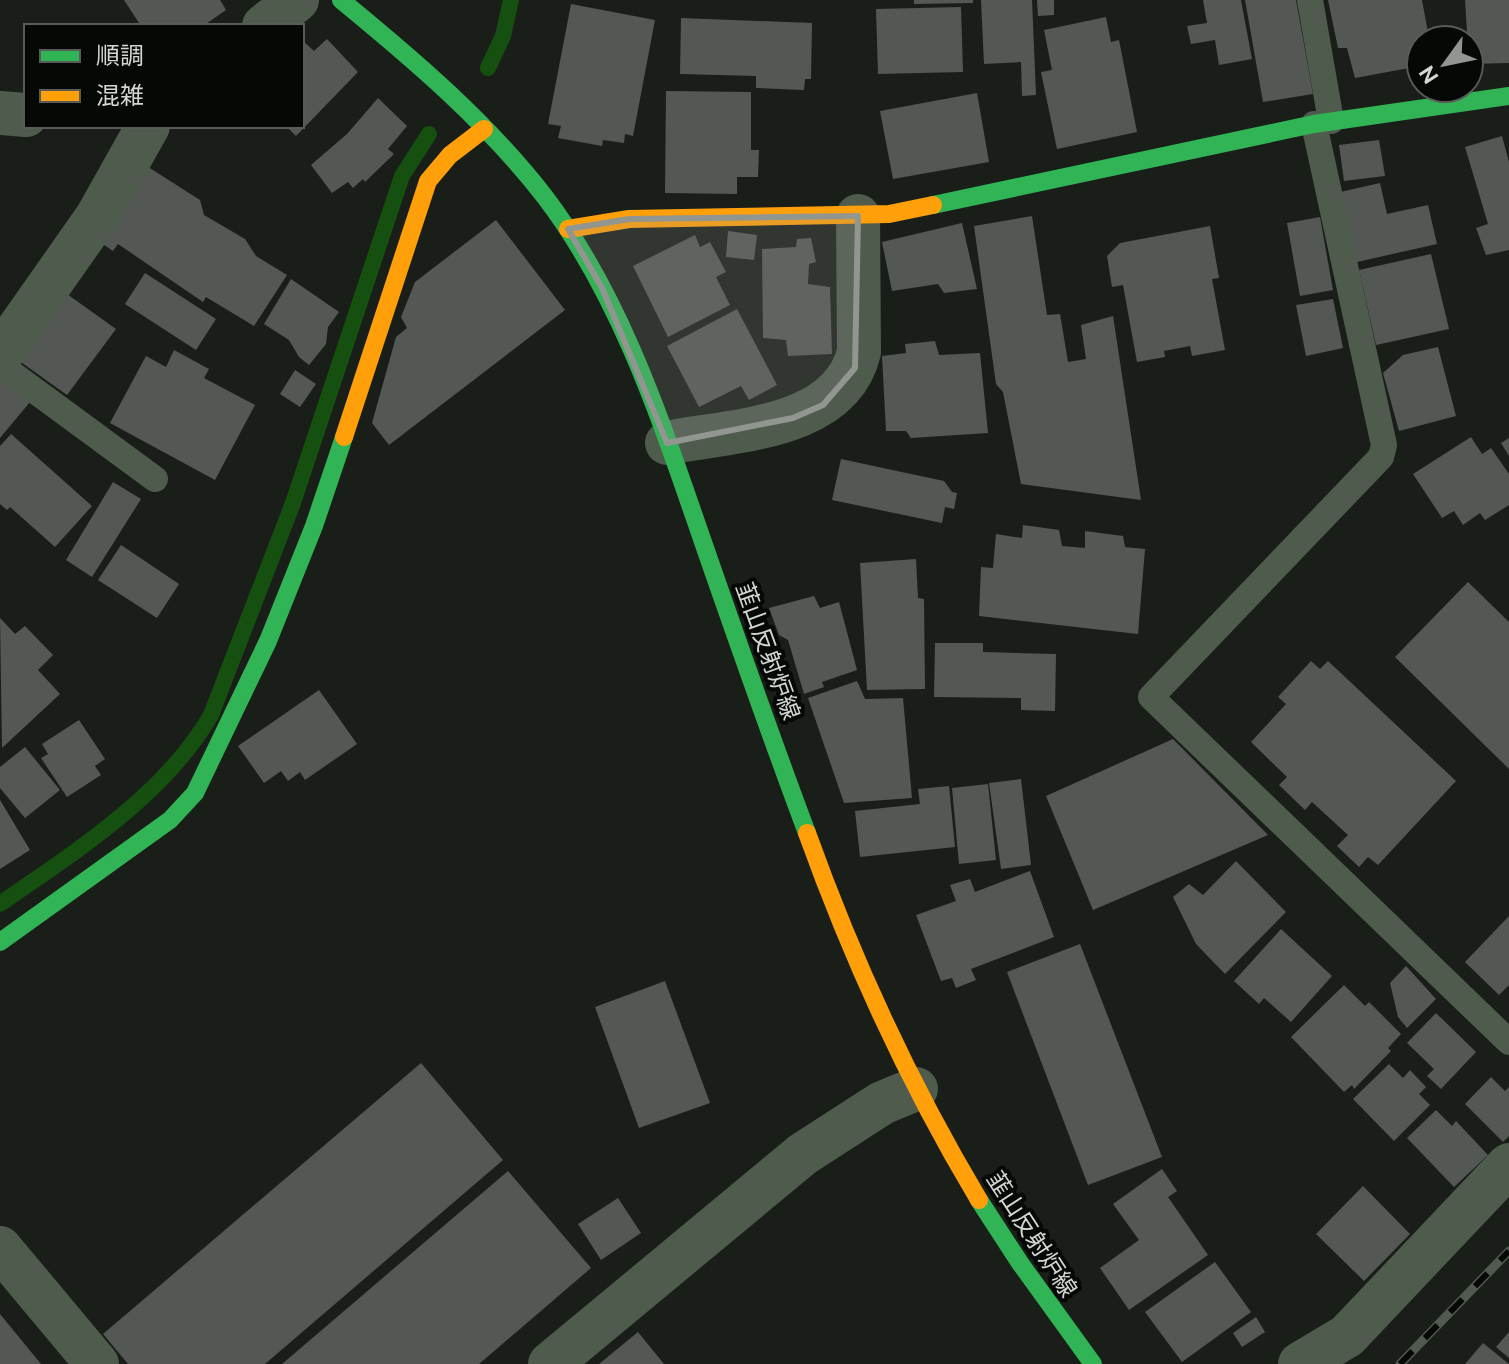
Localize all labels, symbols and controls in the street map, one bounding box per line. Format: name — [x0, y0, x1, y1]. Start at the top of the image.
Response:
legend — [24, 24, 304, 128]
north arrow — [1405, 24, 1485, 104]
text: 順調 — [96, 42, 144, 69]
text: N — [1413, 61, 1443, 89]
text: 混雑 — [96, 82, 144, 109]
street label: 韮山反射炉線 — [731, 579, 805, 723]
street label: 韮山反射炉線 — [981, 1166, 1083, 1302]

